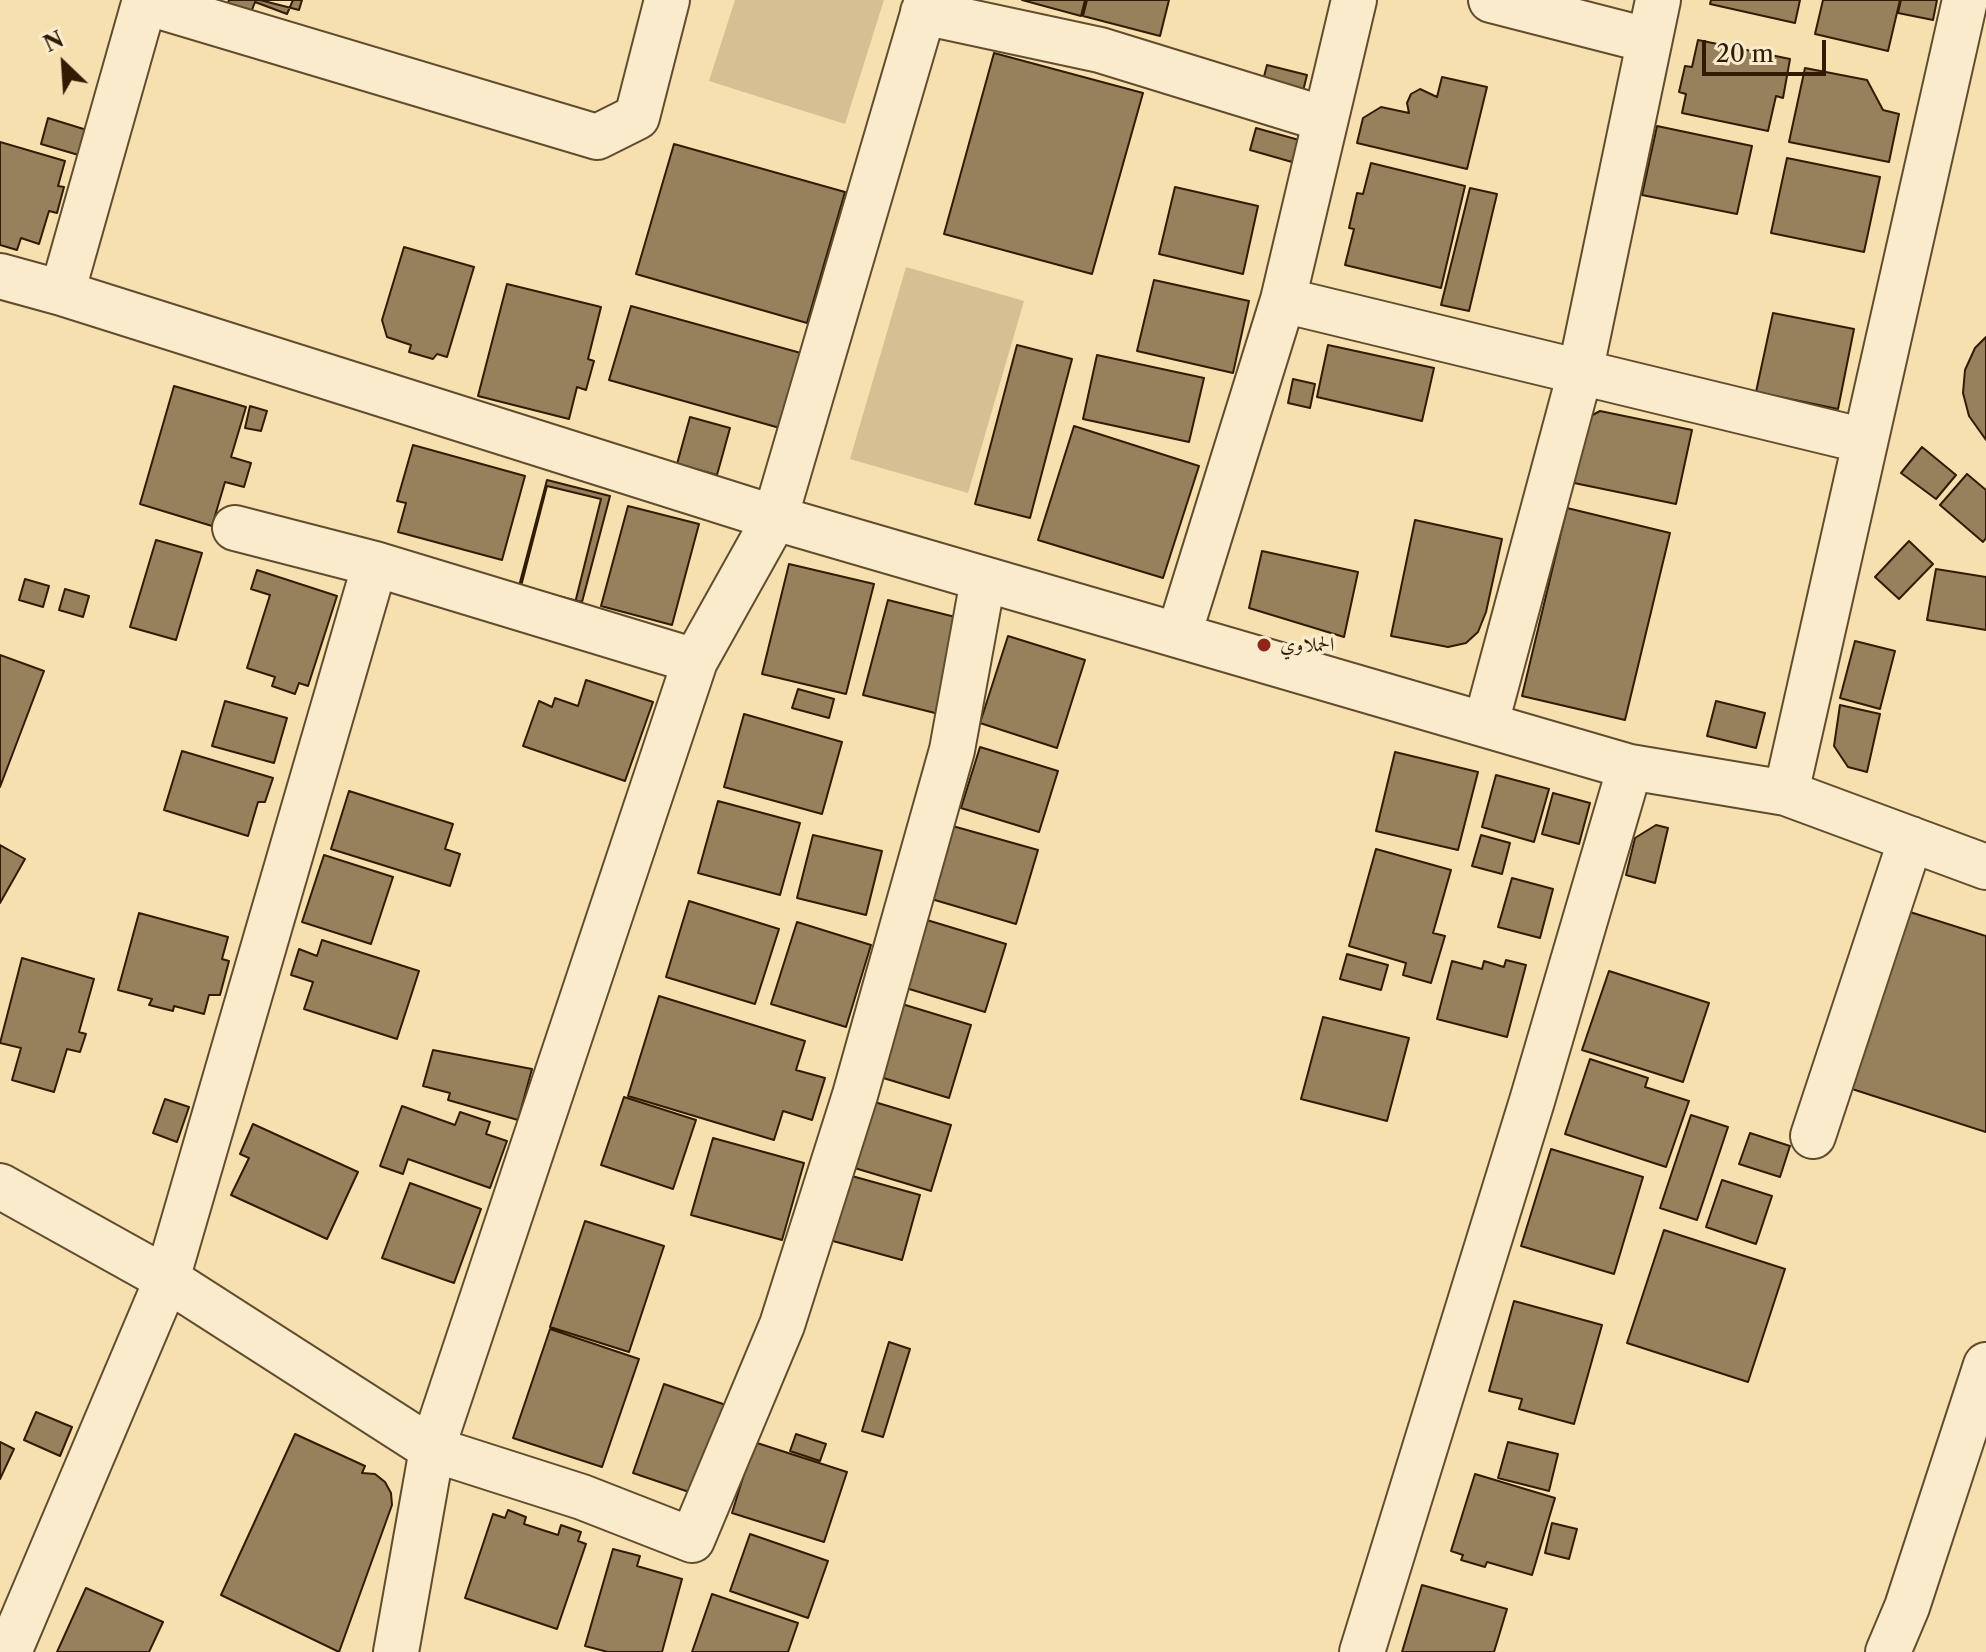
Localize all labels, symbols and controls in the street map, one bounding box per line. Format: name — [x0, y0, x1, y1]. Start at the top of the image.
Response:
north arrow — [24, 24, 104, 104]
scale bar — [1706, 24, 1830, 74]
text: N — [39, 26, 68, 58]
text: 20 m — [1716, 39, 1774, 68]
place label: الحملاوي — [1280, 633, 1334, 657]
marker: الحملاوي — [1255, 636, 1273, 654]

